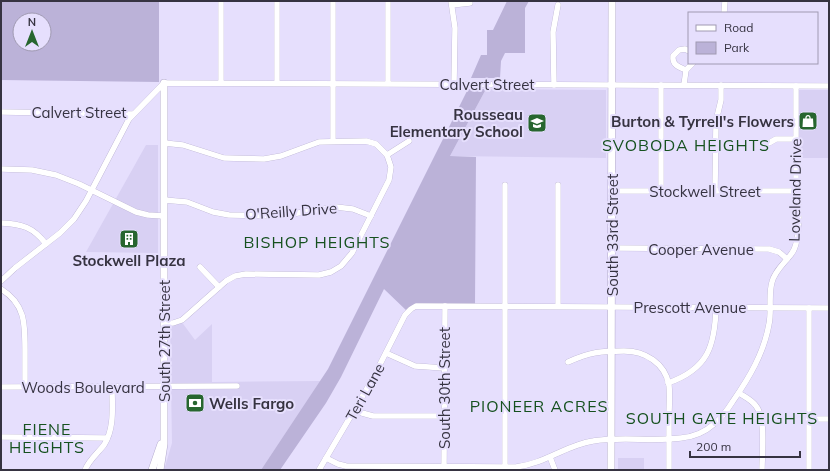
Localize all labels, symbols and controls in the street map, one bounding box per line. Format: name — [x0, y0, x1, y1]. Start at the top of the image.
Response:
north arrow — [12, 12, 52, 52]
legend — [688, 12, 818, 64]
text: N — [28, 15, 36, 29]
text: Road — [724, 20, 753, 35]
text: Park — [724, 40, 750, 55]
street label: Calvert Street — [439, 75, 535, 94]
street label: Calvert Street — [31, 103, 127, 122]
place label: Rousseau Elementary School — [390, 105, 523, 141]
shop icon: Burton & Tyrrell's Flowers — [797, 110, 819, 132]
school or university icon: Rousseau Elementary School — [526, 112, 548, 134]
place label: Burton & Tyrrell's Flowers — [611, 112, 794, 131]
district label: SVOBODA HEIGHTS — [602, 135, 770, 155]
street label: Loveland Drive — [785, 138, 805, 242]
street label: South 33rd Street — [603, 174, 622, 296]
street label: Stockwell Street — [649, 182, 761, 201]
street label: O'Reilly Drive — [244, 198, 338, 224]
building icon: Stockwell Plaza — [118, 228, 140, 250]
district label: BISHOP HEIGHTS — [243, 232, 391, 252]
street label: Cooper Avenue — [648, 240, 754, 259]
place label: Stockwell Plaza — [72, 251, 186, 270]
street label: South 27th Street — [155, 280, 174, 402]
street label: Prescott Avenue — [634, 298, 746, 317]
street label: South 30th Street — [435, 327, 454, 449]
street label: Teri Lane — [341, 360, 389, 424]
street label: Woods Boulevard — [21, 378, 145, 397]
bank icon: Wells Fargo — [184, 392, 206, 414]
place label: Wells Fargo — [209, 394, 294, 413]
district label: PIONEER ACRES — [470, 396, 608, 416]
district label: SOUTH GATE HEIGHTS — [626, 408, 818, 428]
district label: FIENE HEIGHTS — [9, 419, 85, 457]
scale bar — [690, 433, 800, 459]
text: 200 m — [696, 439, 731, 454]

